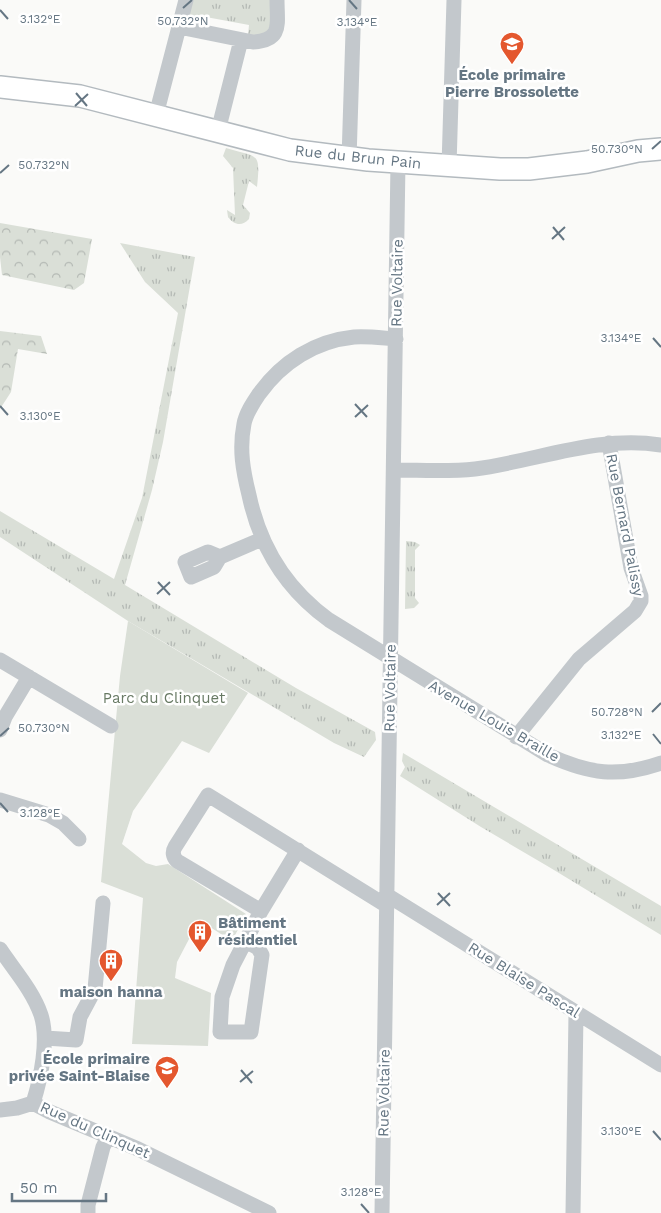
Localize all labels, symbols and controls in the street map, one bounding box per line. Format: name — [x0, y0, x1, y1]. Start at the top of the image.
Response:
text: 3.132°E — [20, 12, 61, 26]
text: 50.732°N — [157, 14, 209, 28]
text: 3.134°E — [337, 15, 378, 29]
school or university icon: École primaire Pierre Brossolette — [499, 31, 525, 65]
place label: École primaire Pierre Brossolette — [445, 66, 579, 101]
street label: Rue du Brun Pain — [294, 141, 422, 173]
text: 50.730°N — [591, 142, 643, 156]
text: 50.732°N — [18, 158, 70, 172]
street label: Rue Voltaire — [387, 239, 407, 327]
text: 3.134°E — [601, 331, 642, 345]
text: 3.130°E — [19, 409, 61, 423]
street label: Rue Bernard Palissy — [602, 452, 648, 598]
street label: Rue Voltaire — [380, 644, 400, 732]
street label: Avenue Louis Braille — [425, 676, 563, 766]
park label: Parc du Clinquet — [103, 689, 226, 707]
text: 50.728°N — [591, 705, 643, 719]
text: 50.730°N — [18, 721, 70, 735]
text: 3.132°E — [601, 728, 642, 742]
text: 3.128°E — [19, 806, 61, 820]
place label: Bâtiment résidentiel — [218, 914, 297, 949]
building icon: Bâtiment résidentiel — [187, 919, 213, 953]
street label: Rue Blaise Pascal — [465, 938, 584, 1022]
building icon: maison hanna — [98, 948, 124, 982]
place label: maison hanna — [60, 983, 163, 1001]
street label: Rue Voltaire — [374, 1049, 394, 1137]
place label: École primaire privée Saint-Blaise — [9, 1050, 150, 1085]
school or university icon: École primaire privée Saint-Blaise — [154, 1055, 180, 1089]
street label: Rue du Clinquet — [37, 1098, 153, 1163]
text: 3.130°E — [600, 1124, 642, 1138]
scale bar — [12, 1170, 106, 1202]
text: 50 m — [20, 1179, 57, 1197]
text: 3.128°E — [340, 1185, 382, 1199]

